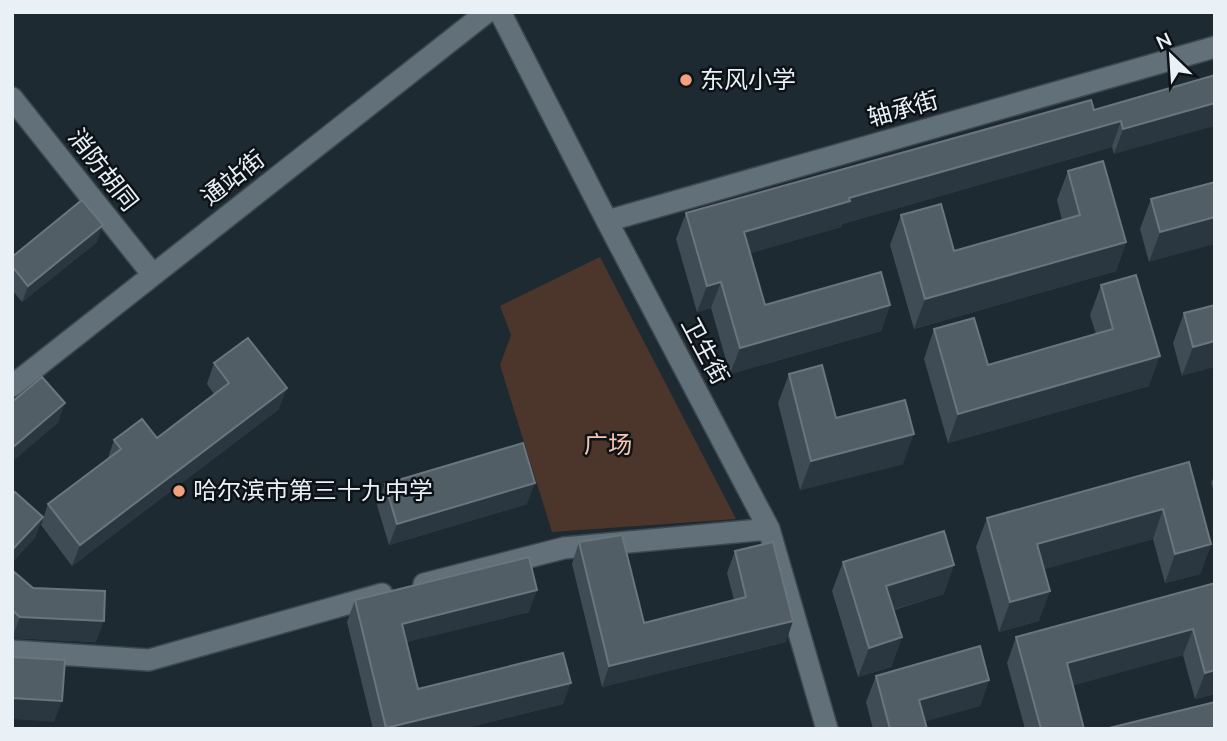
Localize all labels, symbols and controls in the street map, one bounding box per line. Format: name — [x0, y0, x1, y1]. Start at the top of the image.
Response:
north arrow — [1136, 21, 1206, 91]
text: N — [1152, 27, 1176, 56]
place label: 东风小学 — [700, 64, 796, 96]
marker: 东风小学 — [678, 72, 694, 88]
street label: 轴承街 — [864, 84, 942, 134]
street label: 消防胡同 — [61, 122, 145, 218]
street label: 通站街 — [195, 143, 271, 213]
street label: 卫生街 — [674, 312, 736, 390]
park label: 广场 — [584, 429, 632, 461]
place label: 哈尔滨市第三十九中学 — [193, 475, 433, 507]
marker: 哈尔滨市第三十九中学 — [171, 483, 187, 499]

